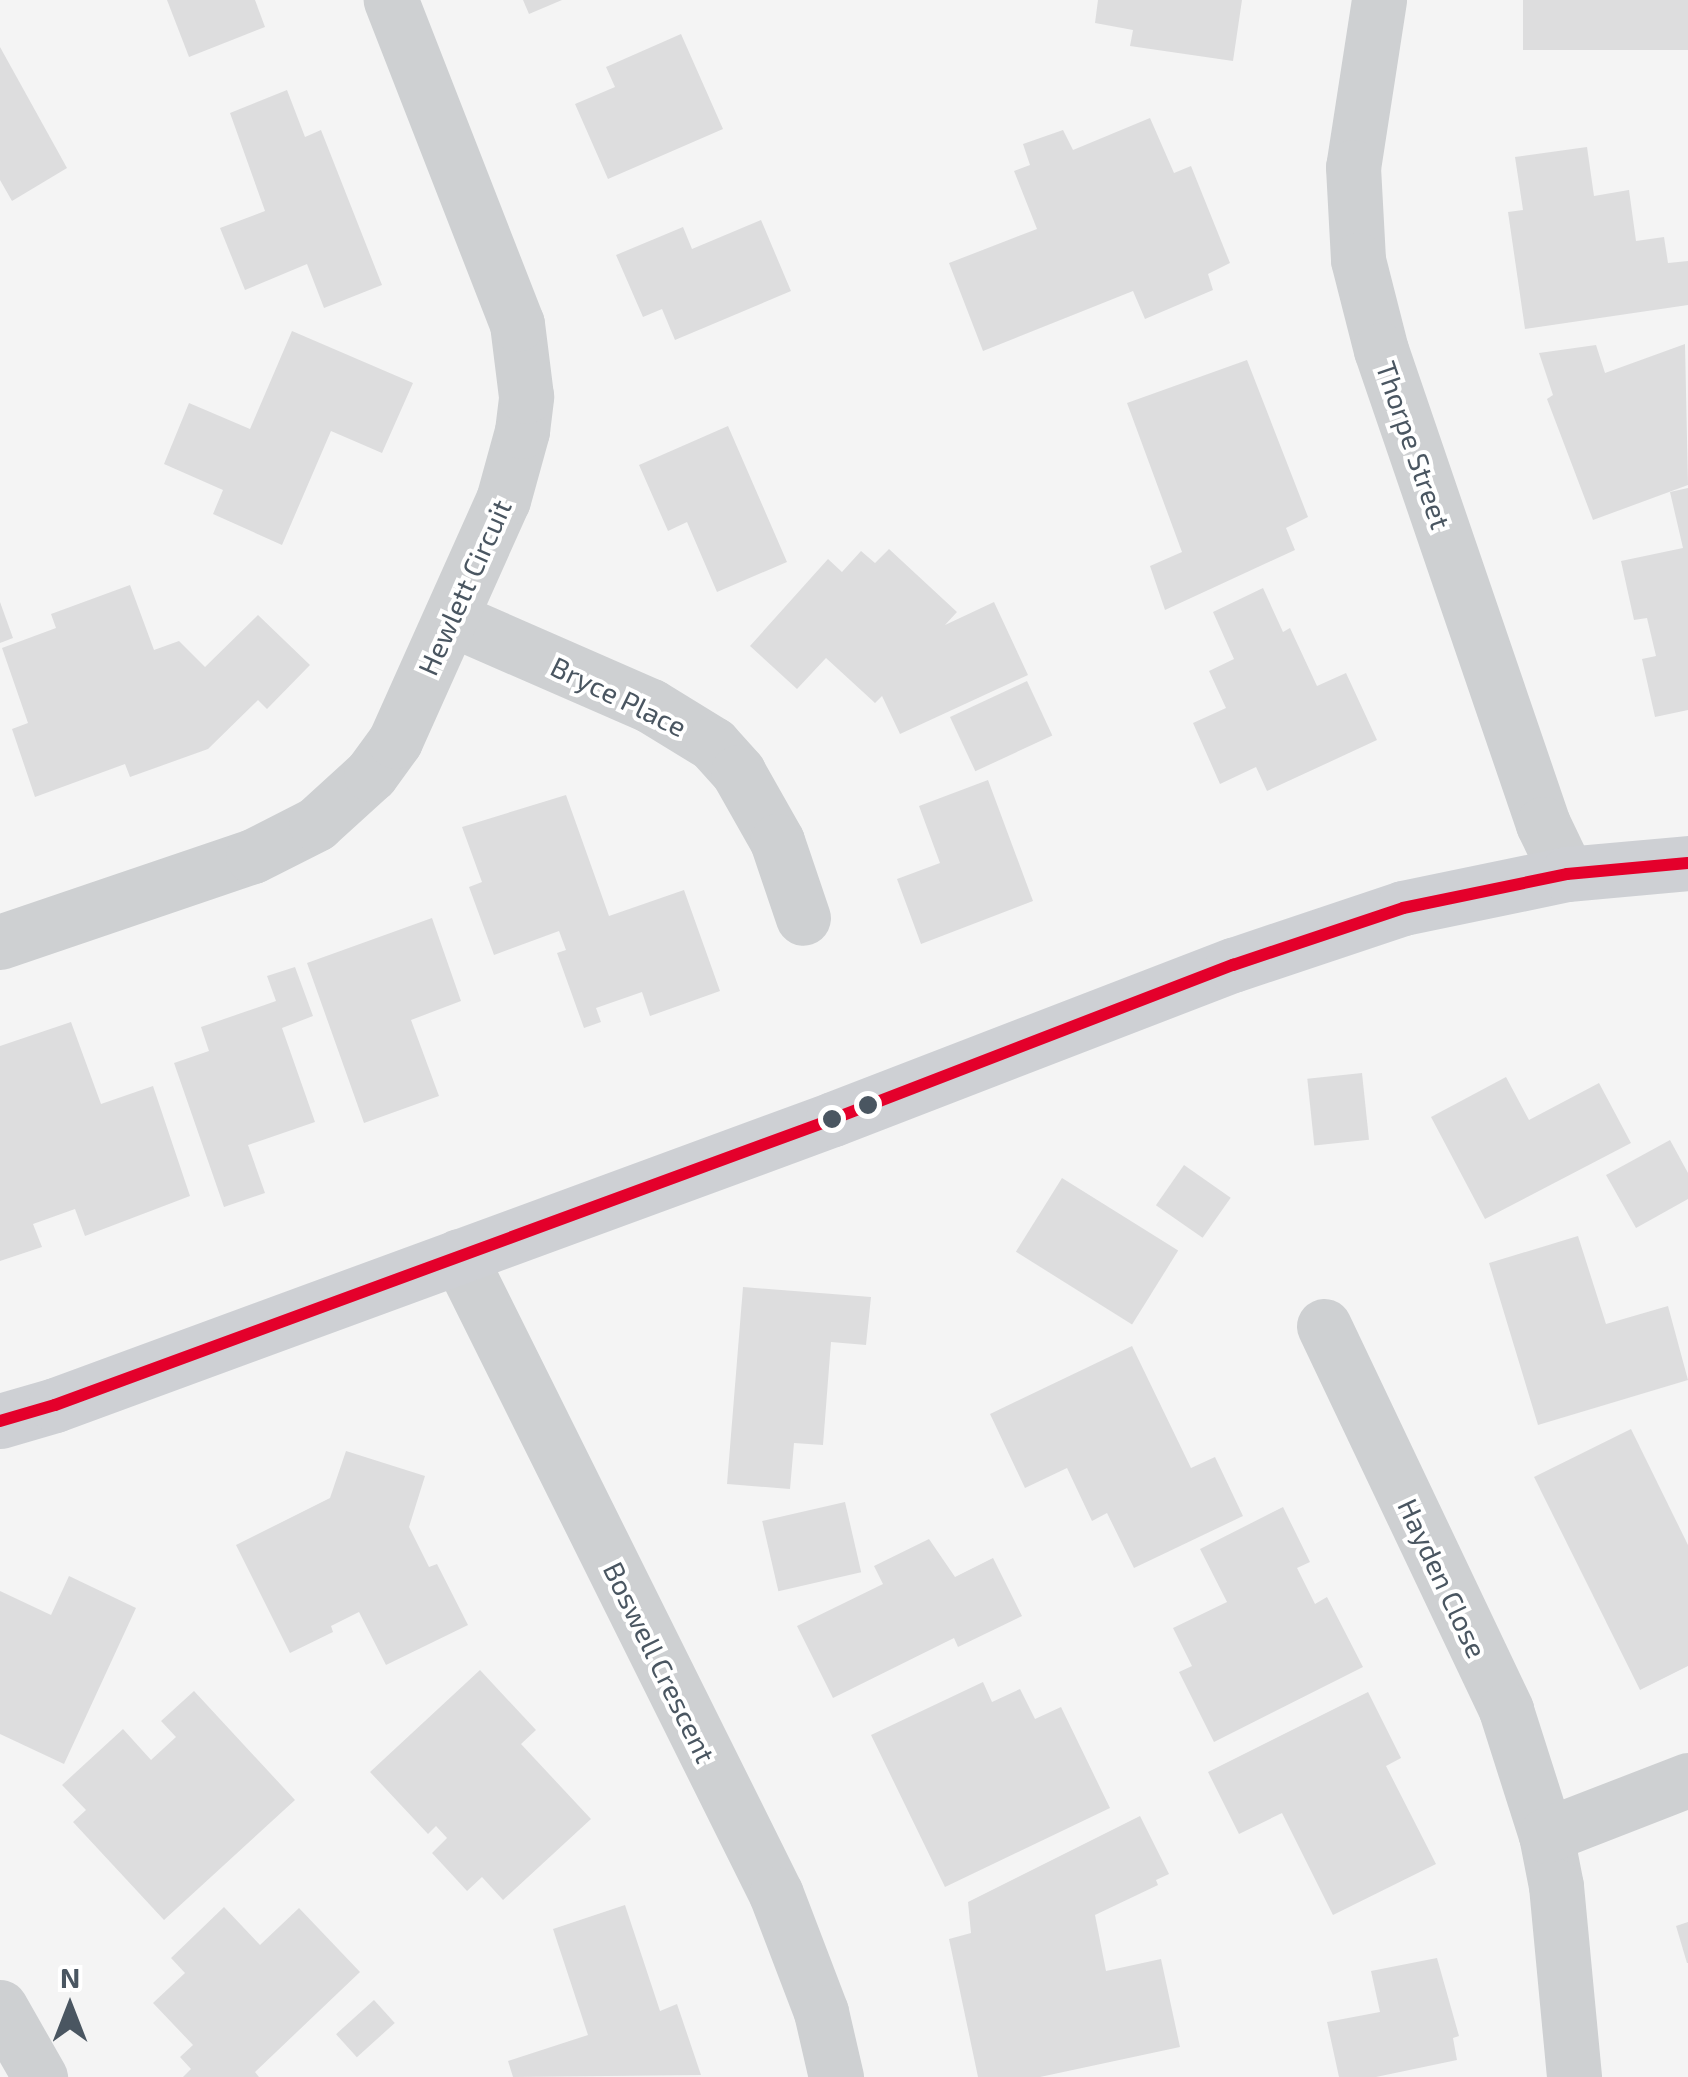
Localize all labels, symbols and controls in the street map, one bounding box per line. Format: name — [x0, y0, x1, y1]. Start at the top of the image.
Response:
street label: Thorpe Street — [1370, 357, 1458, 533]
street label: Hewlett Circuit — [410, 494, 518, 680]
street label: Bryce Place — [546, 649, 692, 743]
unlabelled marker — [858, 1095, 878, 1115]
unlabelled marker — [822, 1109, 842, 1129]
street label: Hayden Close — [1391, 1493, 1495, 1663]
street label: Boswell Crescent — [597, 1556, 723, 1768]
north arrow — [20, 1957, 120, 2057]
text: N — [60, 1960, 80, 1994]

